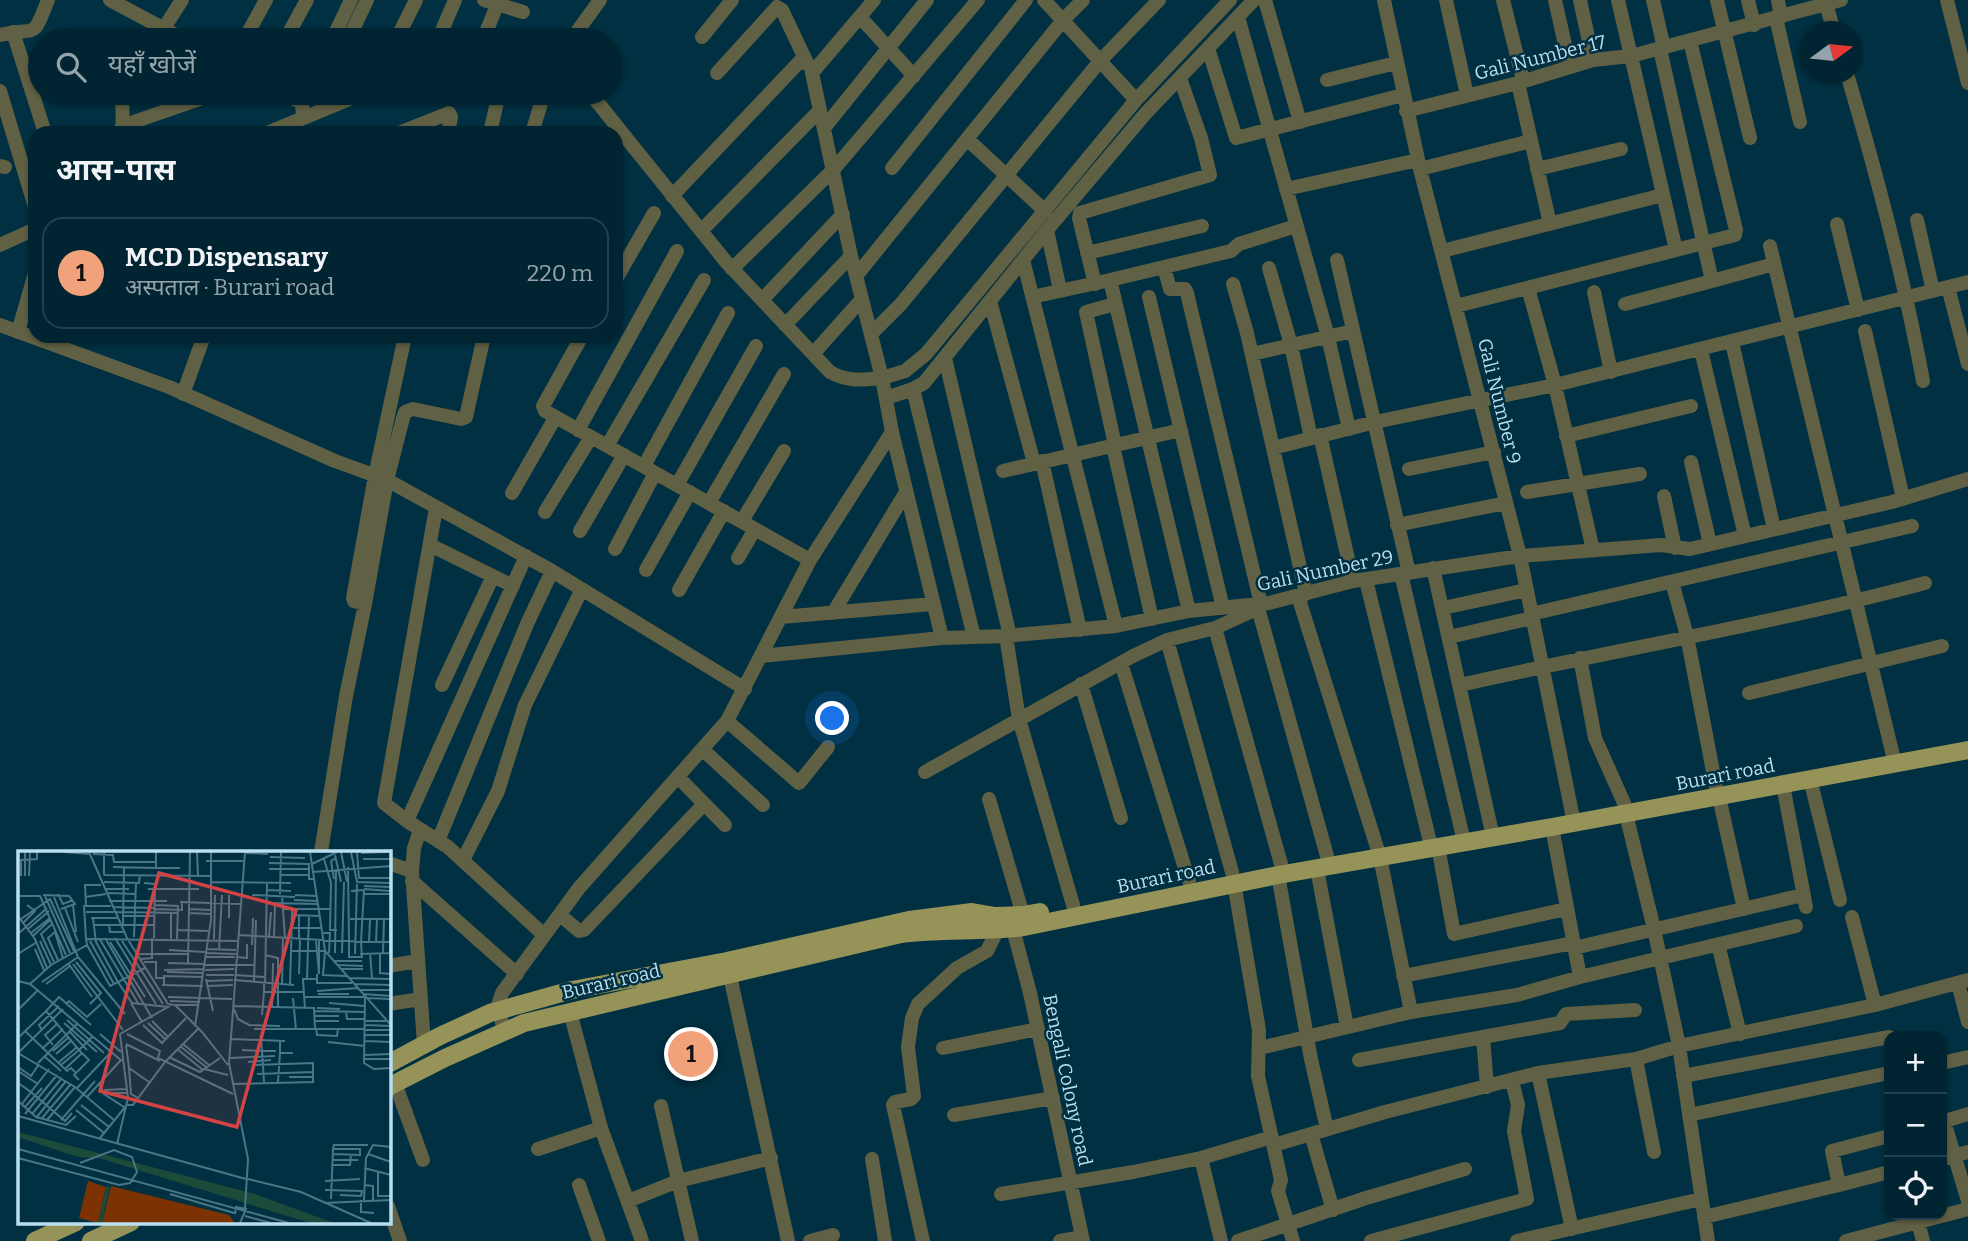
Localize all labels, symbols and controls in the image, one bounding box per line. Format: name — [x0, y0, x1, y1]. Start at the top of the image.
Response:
north arrow — [1800, 21, 1863, 84]
search box — [28, 28, 623, 105]
street label: Gali Number 17 — [1472, 30, 1609, 85]
icon: search — [52, 48, 90, 86]
text: यहाँ खोजें — [108, 49, 196, 80]
text: आस-पास — [56, 152, 175, 188]
text: MCD Dispensary — [125, 242, 328, 273]
text: 1 — [76, 259, 86, 287]
text: 220 m — [527, 259, 593, 287]
text: अस्पताल · Burari road — [125, 273, 334, 301]
street label: Gali Number 9 — [1473, 336, 1526, 466]
street label: Gali Number 29 — [1255, 545, 1396, 596]
your location — [815, 701, 849, 735]
street label: Burari road — [1674, 754, 1776, 795]
inset map — [18, 851, 390, 1224]
street label: Burari road — [1115, 855, 1217, 898]
street label: Burari road — [560, 959, 662, 1004]
street label: Bengali Colony road — [1038, 992, 1097, 1168]
pin: 1 — [668, 1028, 714, 1080]
map controls — [1884, 1031, 1947, 1220]
button: + — [1884, 1031, 1947, 1094]
button: − — [1884, 1094, 1947, 1157]
button: locate — [1884, 1157, 1947, 1220]

